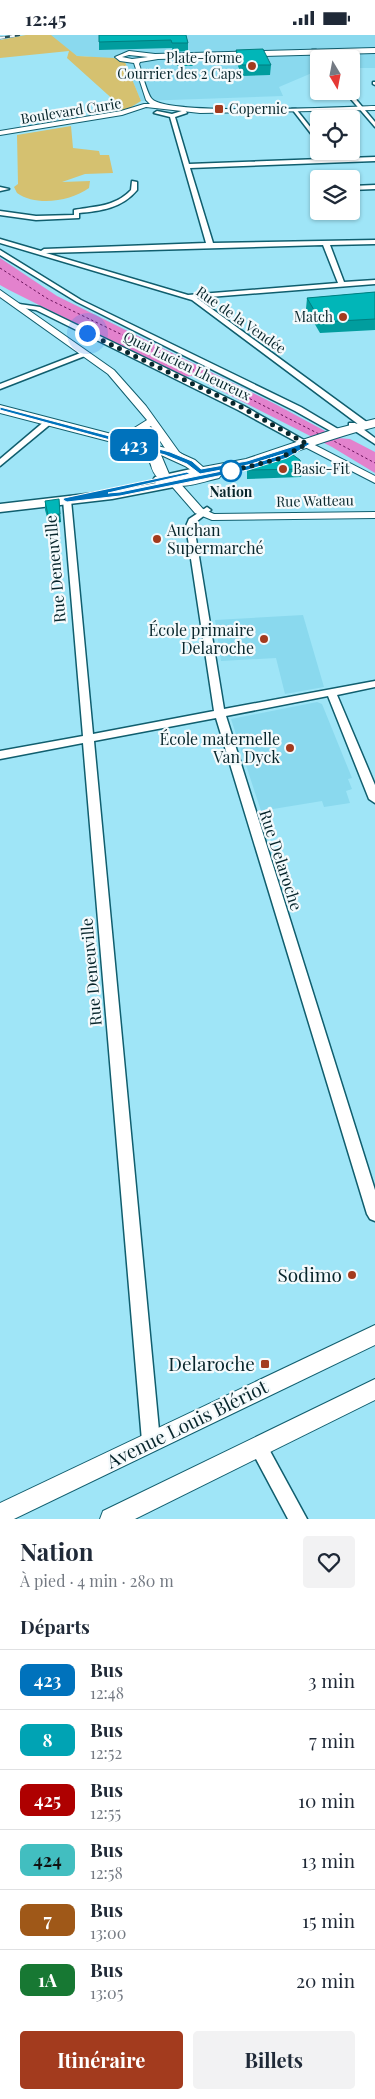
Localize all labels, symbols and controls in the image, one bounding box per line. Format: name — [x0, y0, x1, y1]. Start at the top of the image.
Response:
text: 12:45 — [25, 5, 66, 31]
place label: Plate-forme Courrier des 2 Caps — [117, 48, 242, 83]
north arrow — [310, 50, 360, 100]
map controls — [310, 50, 360, 220]
marker: Plate-forme Courrier des 2 Caps — [246, 60, 258, 72]
street label: Boulevard Curie — [19, 93, 123, 128]
place label: Copernic — [229, 99, 287, 118]
marker: Copernic — [213, 103, 225, 115]
button: locate — [310, 110, 360, 160]
button: layers — [310, 170, 360, 220]
street label: Rue de la Vendée — [193, 282, 290, 358]
place label: Match — [294, 307, 334, 326]
marker: Match — [337, 311, 349, 323]
your location — [75, 321, 100, 346]
street label: Quai Lucien Lheureux — [120, 326, 255, 405]
line badge: 423 — [105, 429, 163, 461]
text: 423 — [120, 433, 148, 457]
place label: Basic-Fit — [293, 459, 351, 478]
marker: Nation — [220, 460, 242, 482]
marker: Basic-Fit — [277, 463, 289, 475]
place label: Nation — [210, 482, 253, 501]
street label: Rue Watteau — [276, 490, 354, 511]
street label: Rue Deneuville — [39, 514, 70, 624]
place label: Auchan Supermarché — [166, 519, 264, 558]
marker: Auchan Supermarché — [151, 533, 163, 545]
place label: École primaire Delaroche — [149, 619, 254, 658]
marker: École primaire Delaroche — [258, 633, 270, 645]
place label: École maternelle Van Dyck — [160, 728, 280, 767]
marker: École maternelle Van Dyck — [284, 742, 296, 754]
street label: Rue Delaroche — [255, 807, 308, 913]
street label: Rue Deneuville — [75, 917, 106, 1027]
place label: Sodimo — [277, 1261, 342, 1287]
marker: Sodimo — [346, 1269, 358, 1281]
place label: Delaroche — [168, 1350, 255, 1376]
marker: Delaroche — [259, 1358, 271, 1370]
street label: Avenue Louis Blériot — [101, 1373, 272, 1474]
text: Nation — [20, 1535, 94, 1567]
button: heart — [303, 1536, 355, 1588]
text: À pied · 4 min · 280 m — [20, 1570, 174, 1591]
text: Départs — [20, 1613, 90, 1639]
text: Bus — [90, 1656, 123, 1682]
text: 3 min — [308, 1667, 355, 1693]
text: 423 — [34, 1668, 61, 1692]
text: 12:48 — [90, 1682, 124, 1703]
text: Bus — [90, 1716, 123, 1742]
text: 7 min — [309, 1727, 355, 1753]
text: 8 — [42, 1728, 53, 1752]
text: 12:52 — [90, 1742, 122, 1763]
text: Bus — [90, 1776, 123, 1802]
text: 10 min — [298, 1787, 355, 1813]
text: 425 — [34, 1788, 61, 1812]
text: 12:55 — [90, 1802, 121, 1823]
text: Bus — [90, 1836, 123, 1862]
text: 13 min — [301, 1847, 355, 1873]
text: 424 — [33, 1848, 62, 1872]
text: 12:58 — [90, 1862, 123, 1883]
text: Bus — [90, 1896, 123, 1922]
text: 15 min — [302, 1907, 355, 1933]
text: 7 — [43, 1908, 52, 1932]
text: 13:00 — [90, 1922, 126, 1943]
text: Bus — [90, 1956, 123, 1982]
text: 20 min — [296, 1967, 355, 1993]
text: 1A — [38, 1968, 57, 1992]
text: 13:05 — [90, 1982, 123, 2003]
button: Itinéraire — [20, 2031, 183, 2089]
button: Billets — [193, 2031, 355, 2089]

